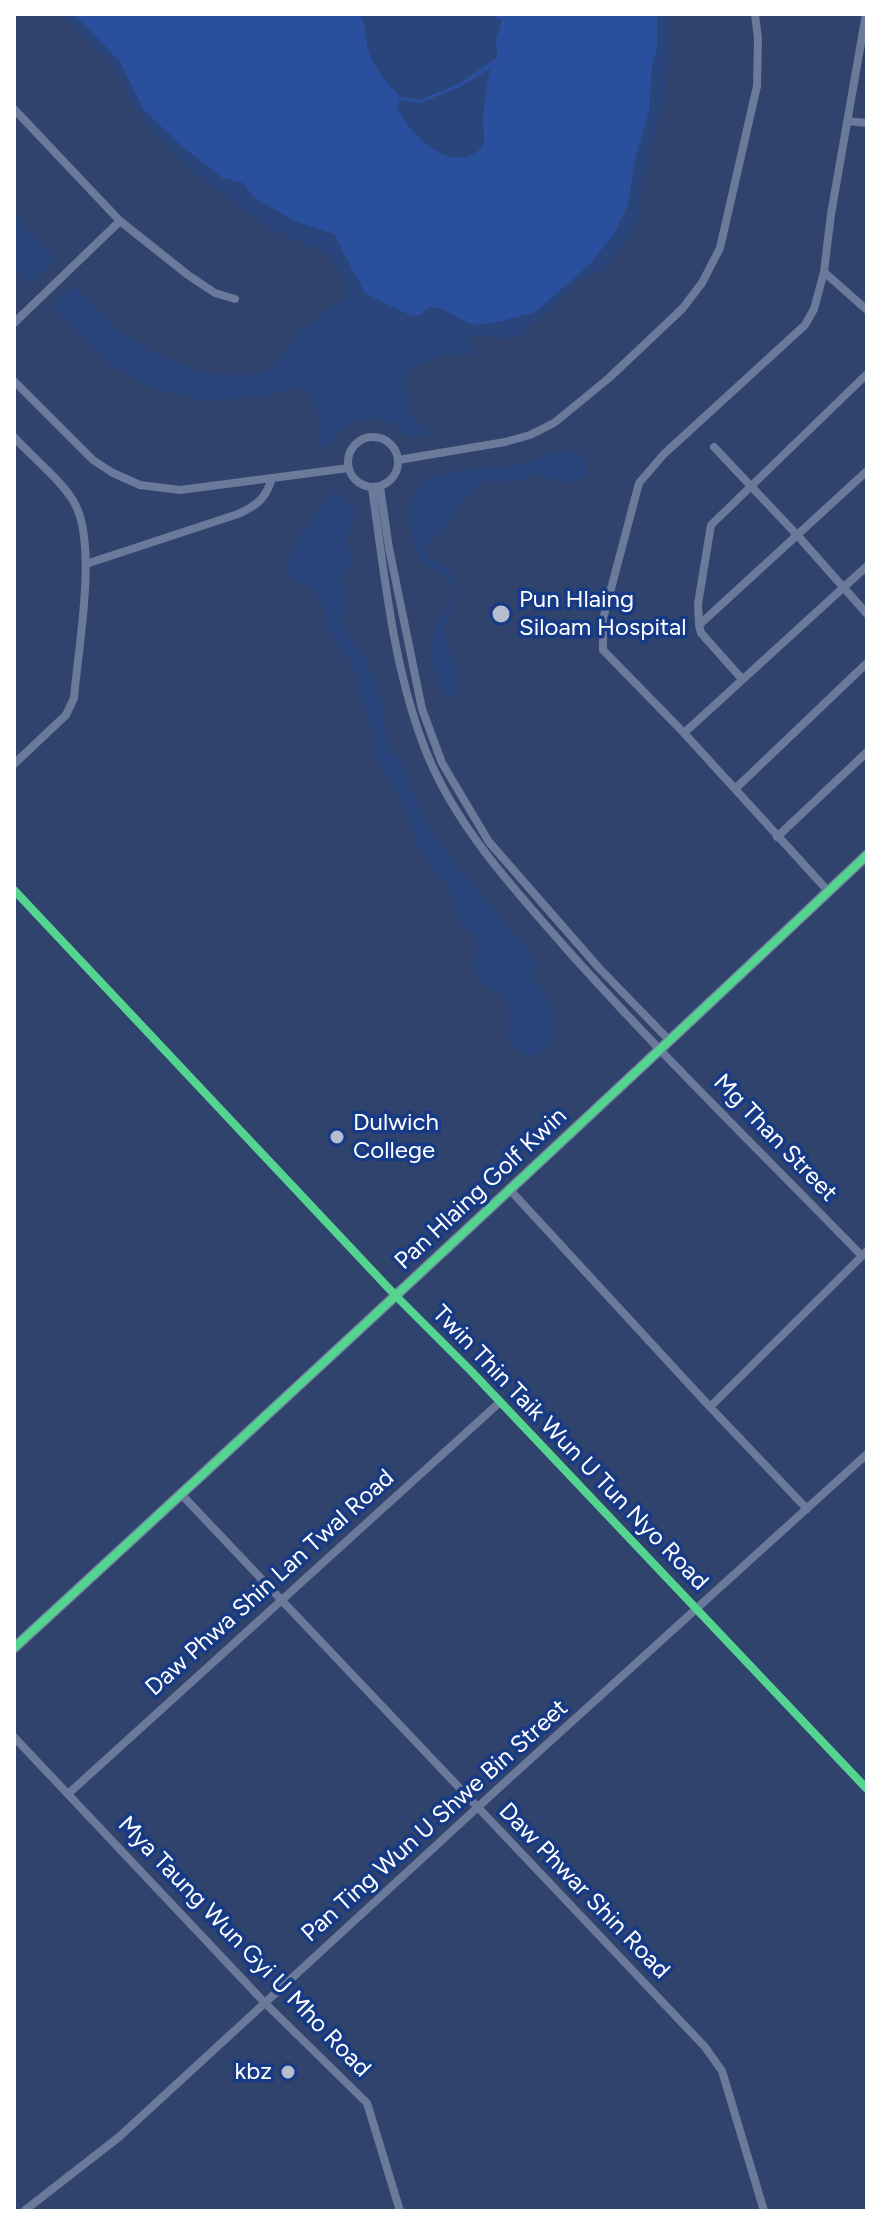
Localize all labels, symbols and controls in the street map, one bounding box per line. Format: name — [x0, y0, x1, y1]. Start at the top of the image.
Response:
place label: Pun Hlaing Siloam Hospital — [519, 586, 687, 642]
marker: Pun Hlaing Siloam Hospital — [490, 603, 512, 625]
street label: Mg Than Street — [707, 1068, 843, 1208]
street label: Pan Hlaing Golf Kwin — [389, 1102, 573, 1276]
place label: Dulwich College — [353, 1109, 439, 1165]
marker: Dulwich College — [328, 1128, 346, 1146]
street label: Twin Thin Taik Wun U Tun Nyo Road — [426, 1300, 714, 1596]
street label: Daw Phwa Shin Lan Twal Road — [140, 1464, 400, 1702]
street label: Pan Ting Wun U Shwe Bin Street — [296, 1694, 574, 1948]
street label: Daw Phwar Shin Road — [493, 1797, 675, 1985]
street label: Mya Taung Wun Gyi U Mho Road — [112, 1811, 376, 2083]
place label: kbz — [235, 2058, 272, 2086]
marker: kbz — [279, 2063, 297, 2081]

